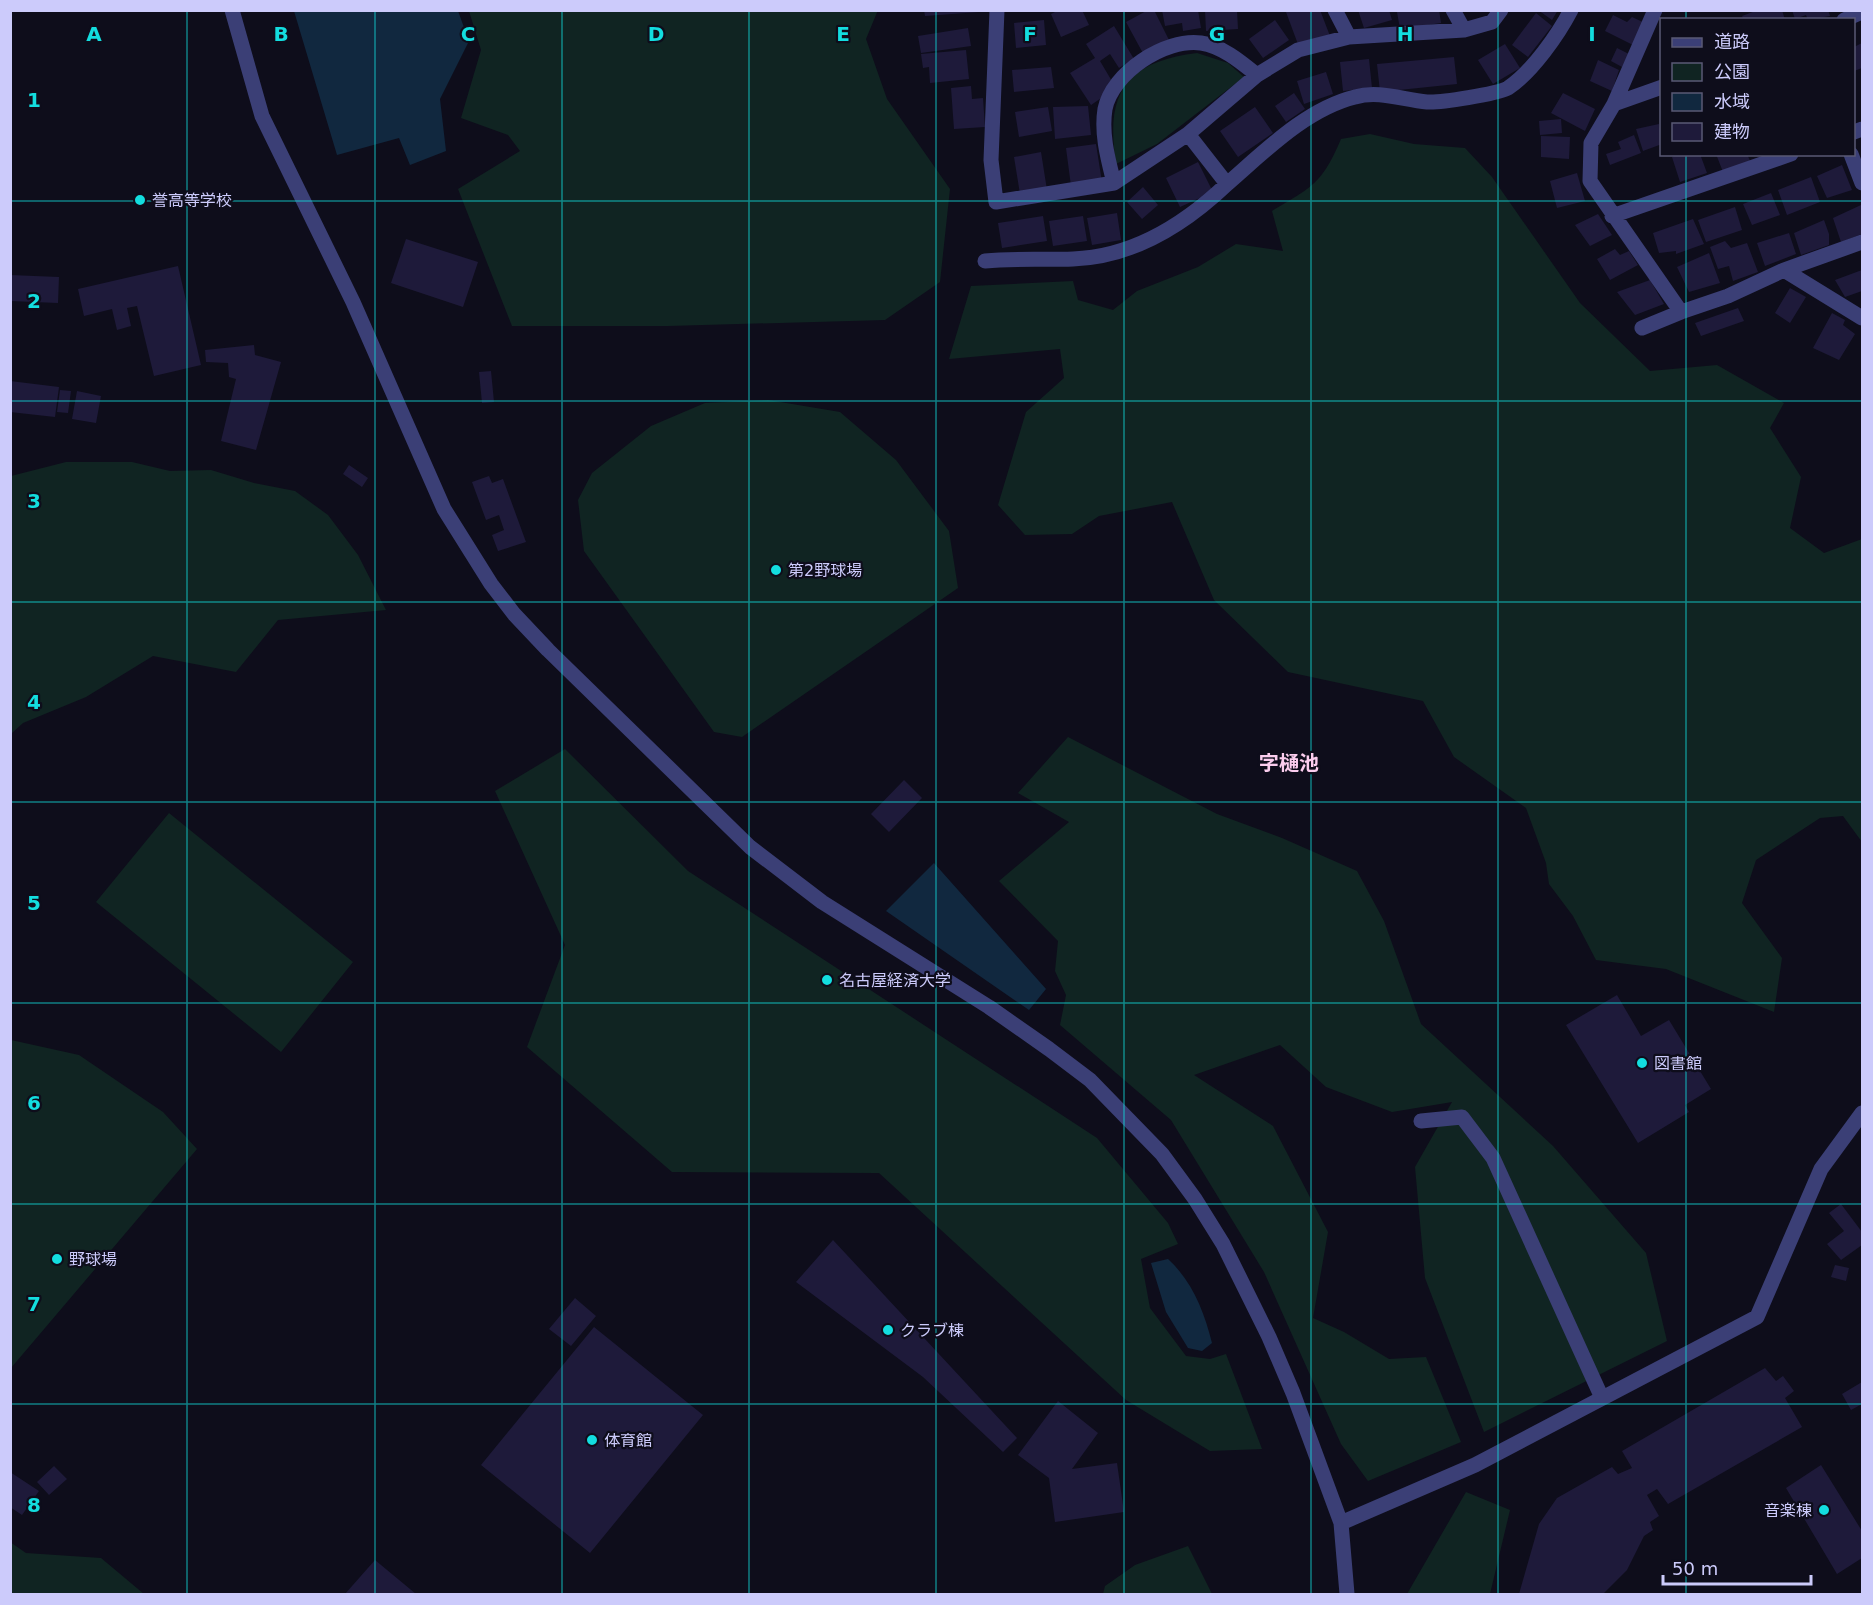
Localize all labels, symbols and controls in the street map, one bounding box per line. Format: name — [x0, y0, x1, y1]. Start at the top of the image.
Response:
legend — [1660, 18, 1855, 156]
text: A — [86, 22, 102, 46]
text: B — [273, 22, 289, 46]
text: C — [461, 22, 475, 46]
text: D — [648, 22, 664, 46]
text: E — [836, 22, 850, 46]
text: F — [1023, 22, 1037, 46]
text: G — [1209, 22, 1225, 46]
text: H — [1397, 22, 1413, 46]
text: I — [1588, 22, 1596, 46]
text: 道路 — [1714, 31, 1750, 52]
text: 公園 — [1714, 61, 1750, 82]
text: 1 — [27, 88, 41, 112]
text: 水域 — [1714, 91, 1750, 112]
text: 建物 — [1714, 121, 1750, 142]
place label: 誉高等学校 — [152, 191, 232, 210]
marker: 誉高等学校 — [133, 193, 147, 207]
text: 2 — [27, 289, 41, 313]
text: 3 — [27, 489, 41, 513]
place label: 第2野球場 — [788, 561, 862, 580]
marker: 第2野球場 — [769, 563, 783, 577]
text: 4 — [27, 690, 41, 714]
district label: 字樋池 — [1259, 751, 1319, 775]
text: 5 — [27, 891, 41, 915]
place label: 名古屋経済大学 — [839, 971, 951, 990]
marker: 名古屋経済大学 — [820, 973, 834, 987]
place label: 図書館 — [1654, 1054, 1702, 1073]
marker: 図書館 — [1635, 1056, 1649, 1070]
text: 6 — [27, 1091, 41, 1115]
place label: 野球場 — [69, 1250, 117, 1269]
marker: 野球場 — [50, 1252, 64, 1266]
text: 7 — [27, 1292, 41, 1316]
place label: クラブ棟 — [900, 1321, 964, 1340]
marker: クラブ棟 — [881, 1323, 895, 1337]
place label: 体育館 — [604, 1431, 652, 1450]
marker: 体育館 — [585, 1433, 599, 1447]
text: 8 — [27, 1493, 41, 1517]
place label: 音楽棟 — [1764, 1501, 1812, 1520]
marker: 音楽棟 — [1817, 1503, 1831, 1517]
scale bar — [1663, 1548, 1812, 1586]
text: 50 m — [1672, 1558, 1718, 1579]

